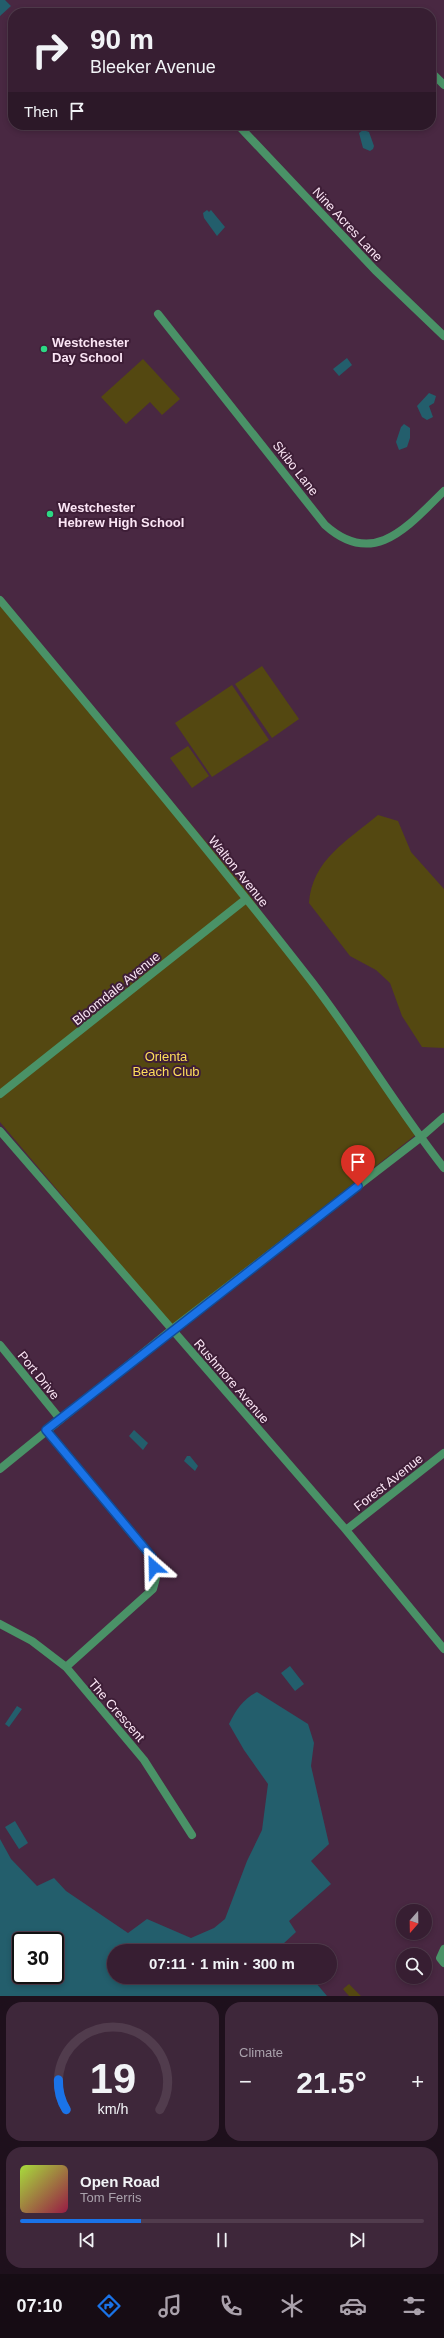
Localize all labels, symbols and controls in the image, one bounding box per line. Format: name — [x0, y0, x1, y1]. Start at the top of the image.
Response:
icon: right — [24, 24, 76, 76]
text: 90 m — [90, 24, 154, 55]
text: Bleeker Avenue — [90, 57, 216, 77]
icon: arrive — [66, 100, 88, 122]
text: Then — [24, 103, 58, 120]
street label: Nine Acres Lane — [310, 184, 386, 264]
place label: Westchester Day School — [52, 335, 129, 365]
marker: Westchester Day School — [39, 344, 49, 354]
street label: Skibo Lane — [270, 438, 322, 499]
place label: Westchester Hebrew High School — [58, 500, 184, 530]
marker: Westchester Hebrew High School — [45, 509, 55, 519]
street label: Walton Avenue — [205, 833, 272, 910]
street label: Bloomdale Avenue — [70, 949, 163, 1028]
park label: Orienta Beach Club — [132, 1049, 200, 1079]
pin — [341, 1145, 375, 1186]
icon: arrive — [347, 1151, 369, 1173]
street label: Rushmore Avenue — [191, 1336, 272, 1427]
street label: Port Drive — [15, 1348, 63, 1402]
street label: Forest Avenue — [351, 1451, 426, 1514]
position arrow — [133, 1546, 175, 1588]
street label: The Crescent — [85, 1676, 148, 1745]
north arrow — [396, 1904, 432, 1940]
map controls — [396, 1904, 432, 1984]
speed limit sign: 30 — [12, 1932, 64, 1984]
button: search — [396, 1948, 432, 1984]
text: 07:11 · 1 min · 300 m — [149, 1955, 295, 1972]
text: Climate — [239, 2045, 283, 2060]
text: 19 — [89, 2054, 136, 2101]
text: 21.5° — [296, 2066, 367, 2099]
text: − — [239, 2069, 252, 2094]
text: + — [411, 2069, 424, 2094]
text: km/h — [97, 2100, 128, 2116]
text: Open Road — [80, 2173, 160, 2190]
text: Tom Ferris — [80, 2190, 141, 2205]
icon: previous — [76, 2229, 98, 2251]
icon: pause — [211, 2229, 233, 2251]
icon: next — [346, 2229, 368, 2251]
icon: directions — [95, 2292, 123, 2320]
icon: music — [156, 2292, 184, 2320]
icon: phone — [217, 2292, 245, 2320]
icon: climate — [278, 2292, 306, 2320]
icon: car — [339, 2292, 367, 2320]
icon: filters — [400, 2292, 428, 2320]
text: 07:10 — [16, 2296, 62, 2316]

